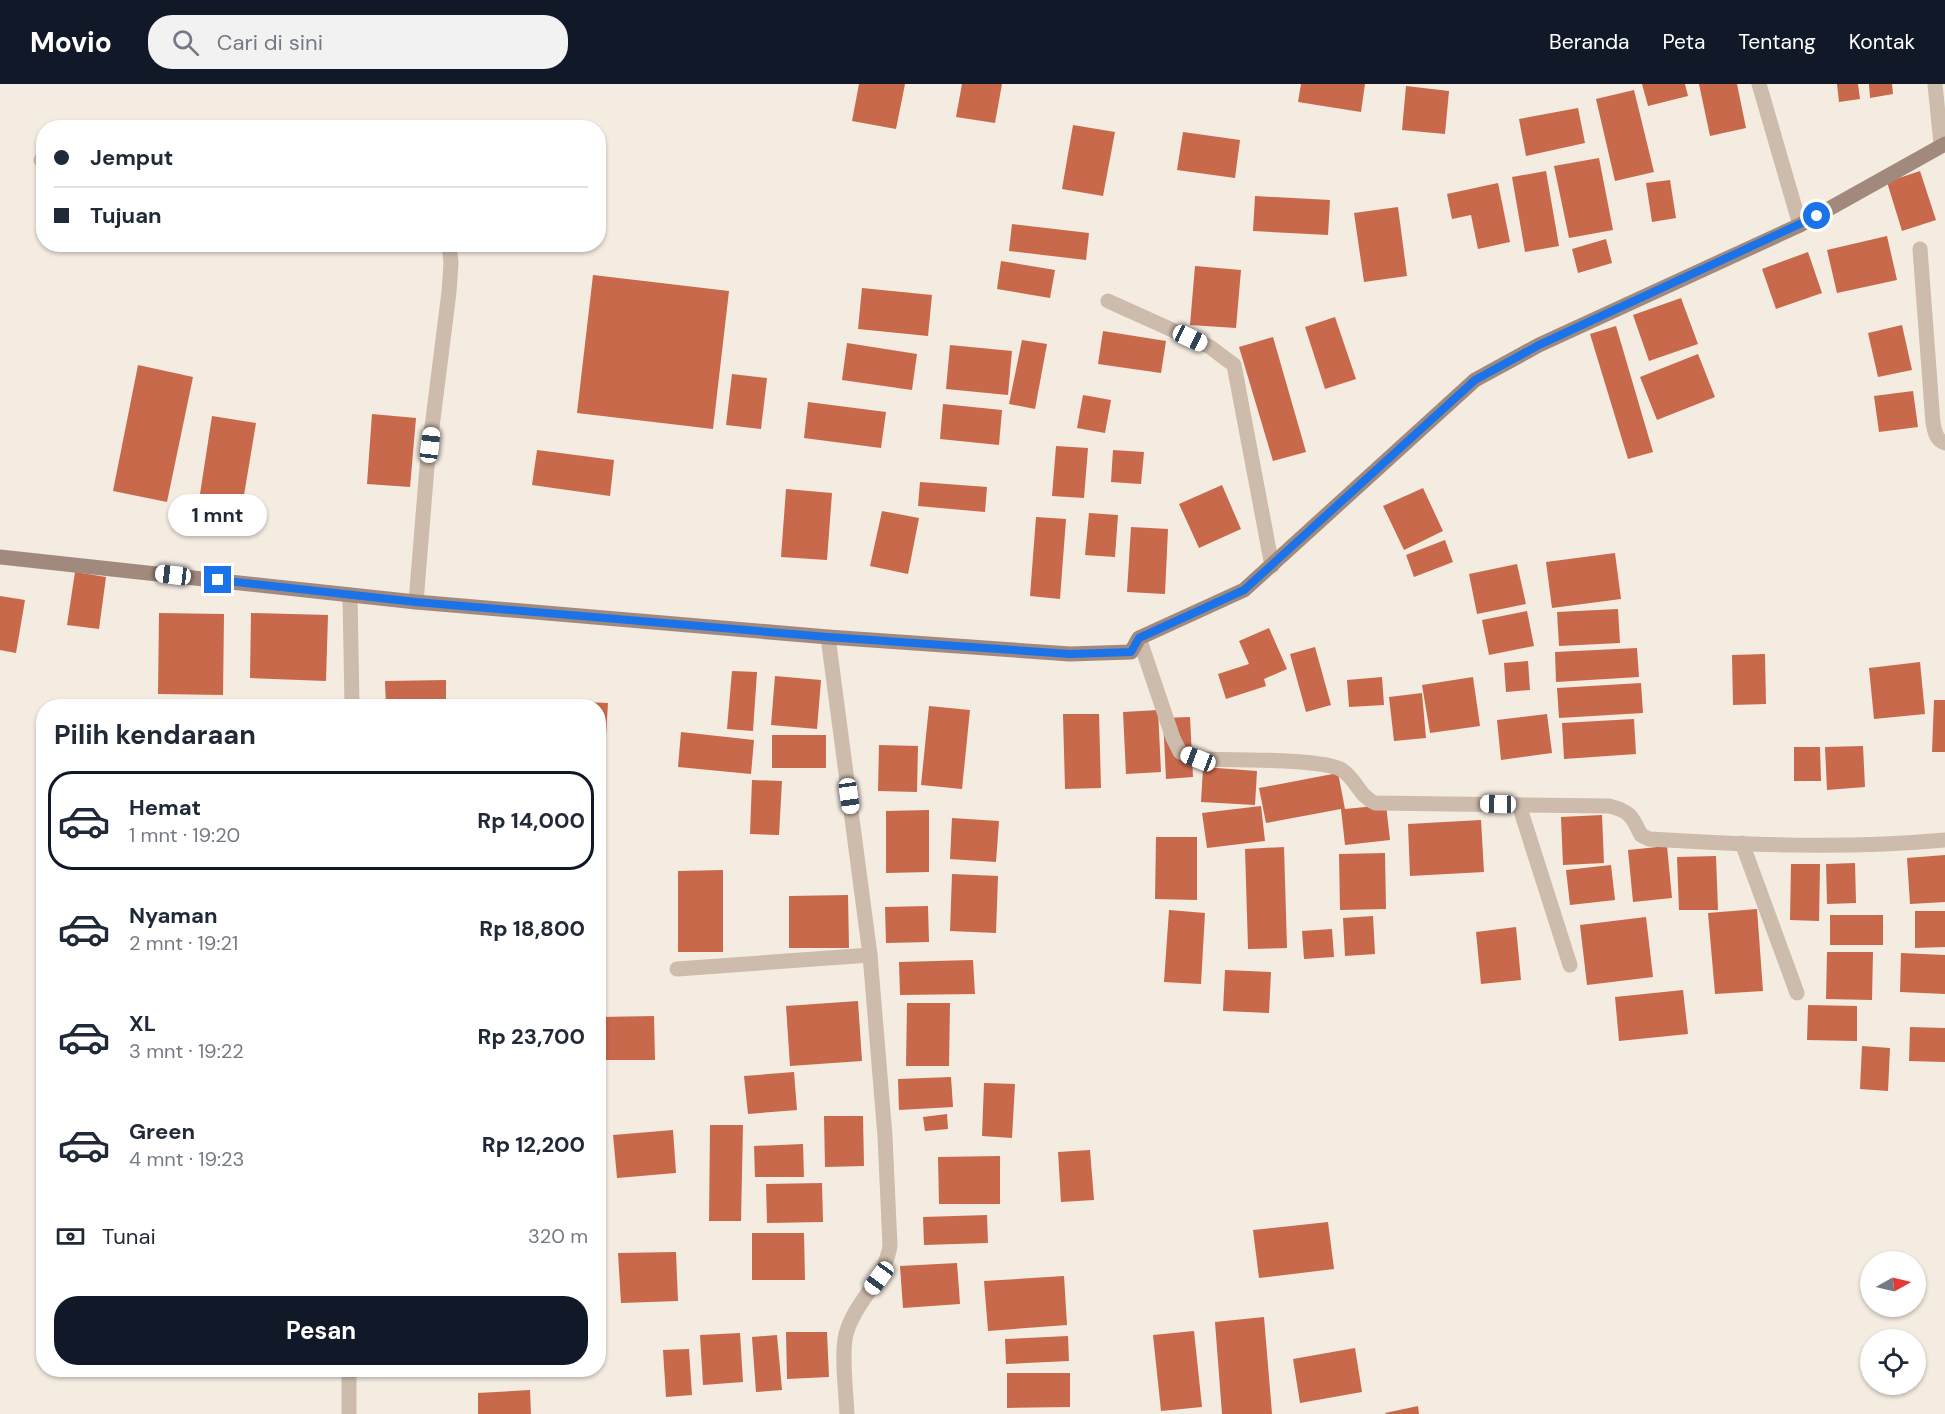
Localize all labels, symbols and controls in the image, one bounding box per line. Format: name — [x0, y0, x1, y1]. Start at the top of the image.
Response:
search box — [148, 15, 568, 69]
text: Movio — [30, 24, 112, 61]
icon: search — [169, 26, 202, 59]
text: Cari di sini — [217, 28, 323, 57]
text: Beranda — [1549, 28, 1630, 56]
text: Peta — [1663, 28, 1705, 56]
text: Tentang — [1738, 28, 1816, 56]
text: Kontak — [1849, 28, 1915, 56]
text: Jemput — [90, 143, 173, 172]
text: Tujuan — [90, 201, 162, 230]
route start — [1803, 202, 1830, 229]
car — [1170, 322, 1210, 354]
car — [419, 426, 441, 464]
callout: 1 mnt — [168, 493, 268, 535]
text: 1 mnt — [192, 502, 243, 528]
car — [154, 564, 192, 586]
route end — [204, 566, 231, 593]
text: Pilih kendaraan — [54, 717, 256, 752]
car — [1178, 744, 1218, 774]
car — [838, 777, 860, 815]
text: Hemat — [129, 793, 201, 822]
icon: car — [57, 794, 111, 848]
car — [1480, 795, 1516, 813]
text: Rp 14,000 — [477, 806, 585, 835]
text: 1 mnt · 19:20 — [129, 822, 240, 848]
text: Nyaman — [129, 901, 218, 930]
icon: car — [57, 902, 111, 956]
text: Rp 18,800 — [479, 914, 585, 943]
text: 2 mnt · 19:21 — [129, 930, 238, 956]
text: XL — [129, 1009, 156, 1038]
icon: car — [57, 1010, 111, 1064]
text: Rp 23,700 — [478, 1022, 585, 1051]
text: 3 mnt · 19:22 — [129, 1038, 244, 1064]
text: Green — [129, 1117, 195, 1146]
icon: car — [57, 1118, 111, 1172]
text: Rp 12,200 — [482, 1130, 585, 1159]
text: 4 mnt · 19:23 — [129, 1146, 244, 1172]
icon: cash — [54, 1220, 87, 1253]
text: Tunai — [102, 1222, 156, 1251]
text: 320 m — [528, 1223, 588, 1249]
north arrow — [1860, 1251, 1926, 1317]
map controls — [1860, 1251, 1926, 1395]
car — [861, 1258, 897, 1298]
button: Pesan — [54, 1296, 588, 1365]
button: locate — [1860, 1329, 1926, 1395]

